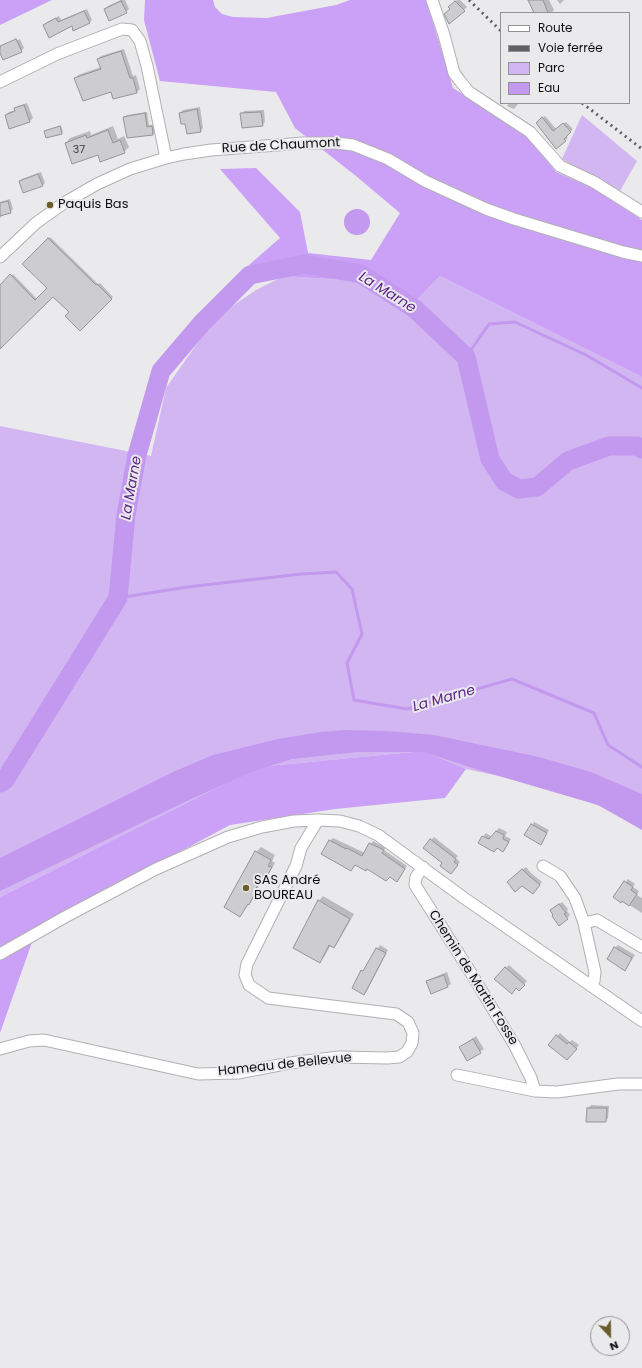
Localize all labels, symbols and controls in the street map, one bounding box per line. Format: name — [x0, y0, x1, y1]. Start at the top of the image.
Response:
legend — [500, 12, 630, 104]
text: Route — [538, 19, 572, 36]
text: Voie ferrée — [538, 39, 603, 56]
text: Parc — [538, 59, 565, 76]
text: Eau — [538, 79, 560, 96]
street label: Rue de Chaumont — [222, 135, 340, 157]
house number: 37 — [73, 143, 85, 157]
place label: Paquis Bas — [58, 197, 128, 213]
marker: Paquis Bas — [45, 200, 55, 210]
water label: La Marne — [355, 269, 419, 317]
water label: La Marne — [118, 455, 146, 521]
water label: La Marne — [411, 682, 477, 716]
place label: SAS André BOUREAU — [254, 873, 320, 904]
marker: SAS André BOUREAU — [241, 883, 251, 893]
street label: Chemin de Martin Fosse — [425, 908, 521, 1048]
street label: Hameau de Bellevue — [217, 1050, 353, 1080]
north arrow — [590, 1316, 630, 1356]
text: N — [607, 1337, 621, 1355]

